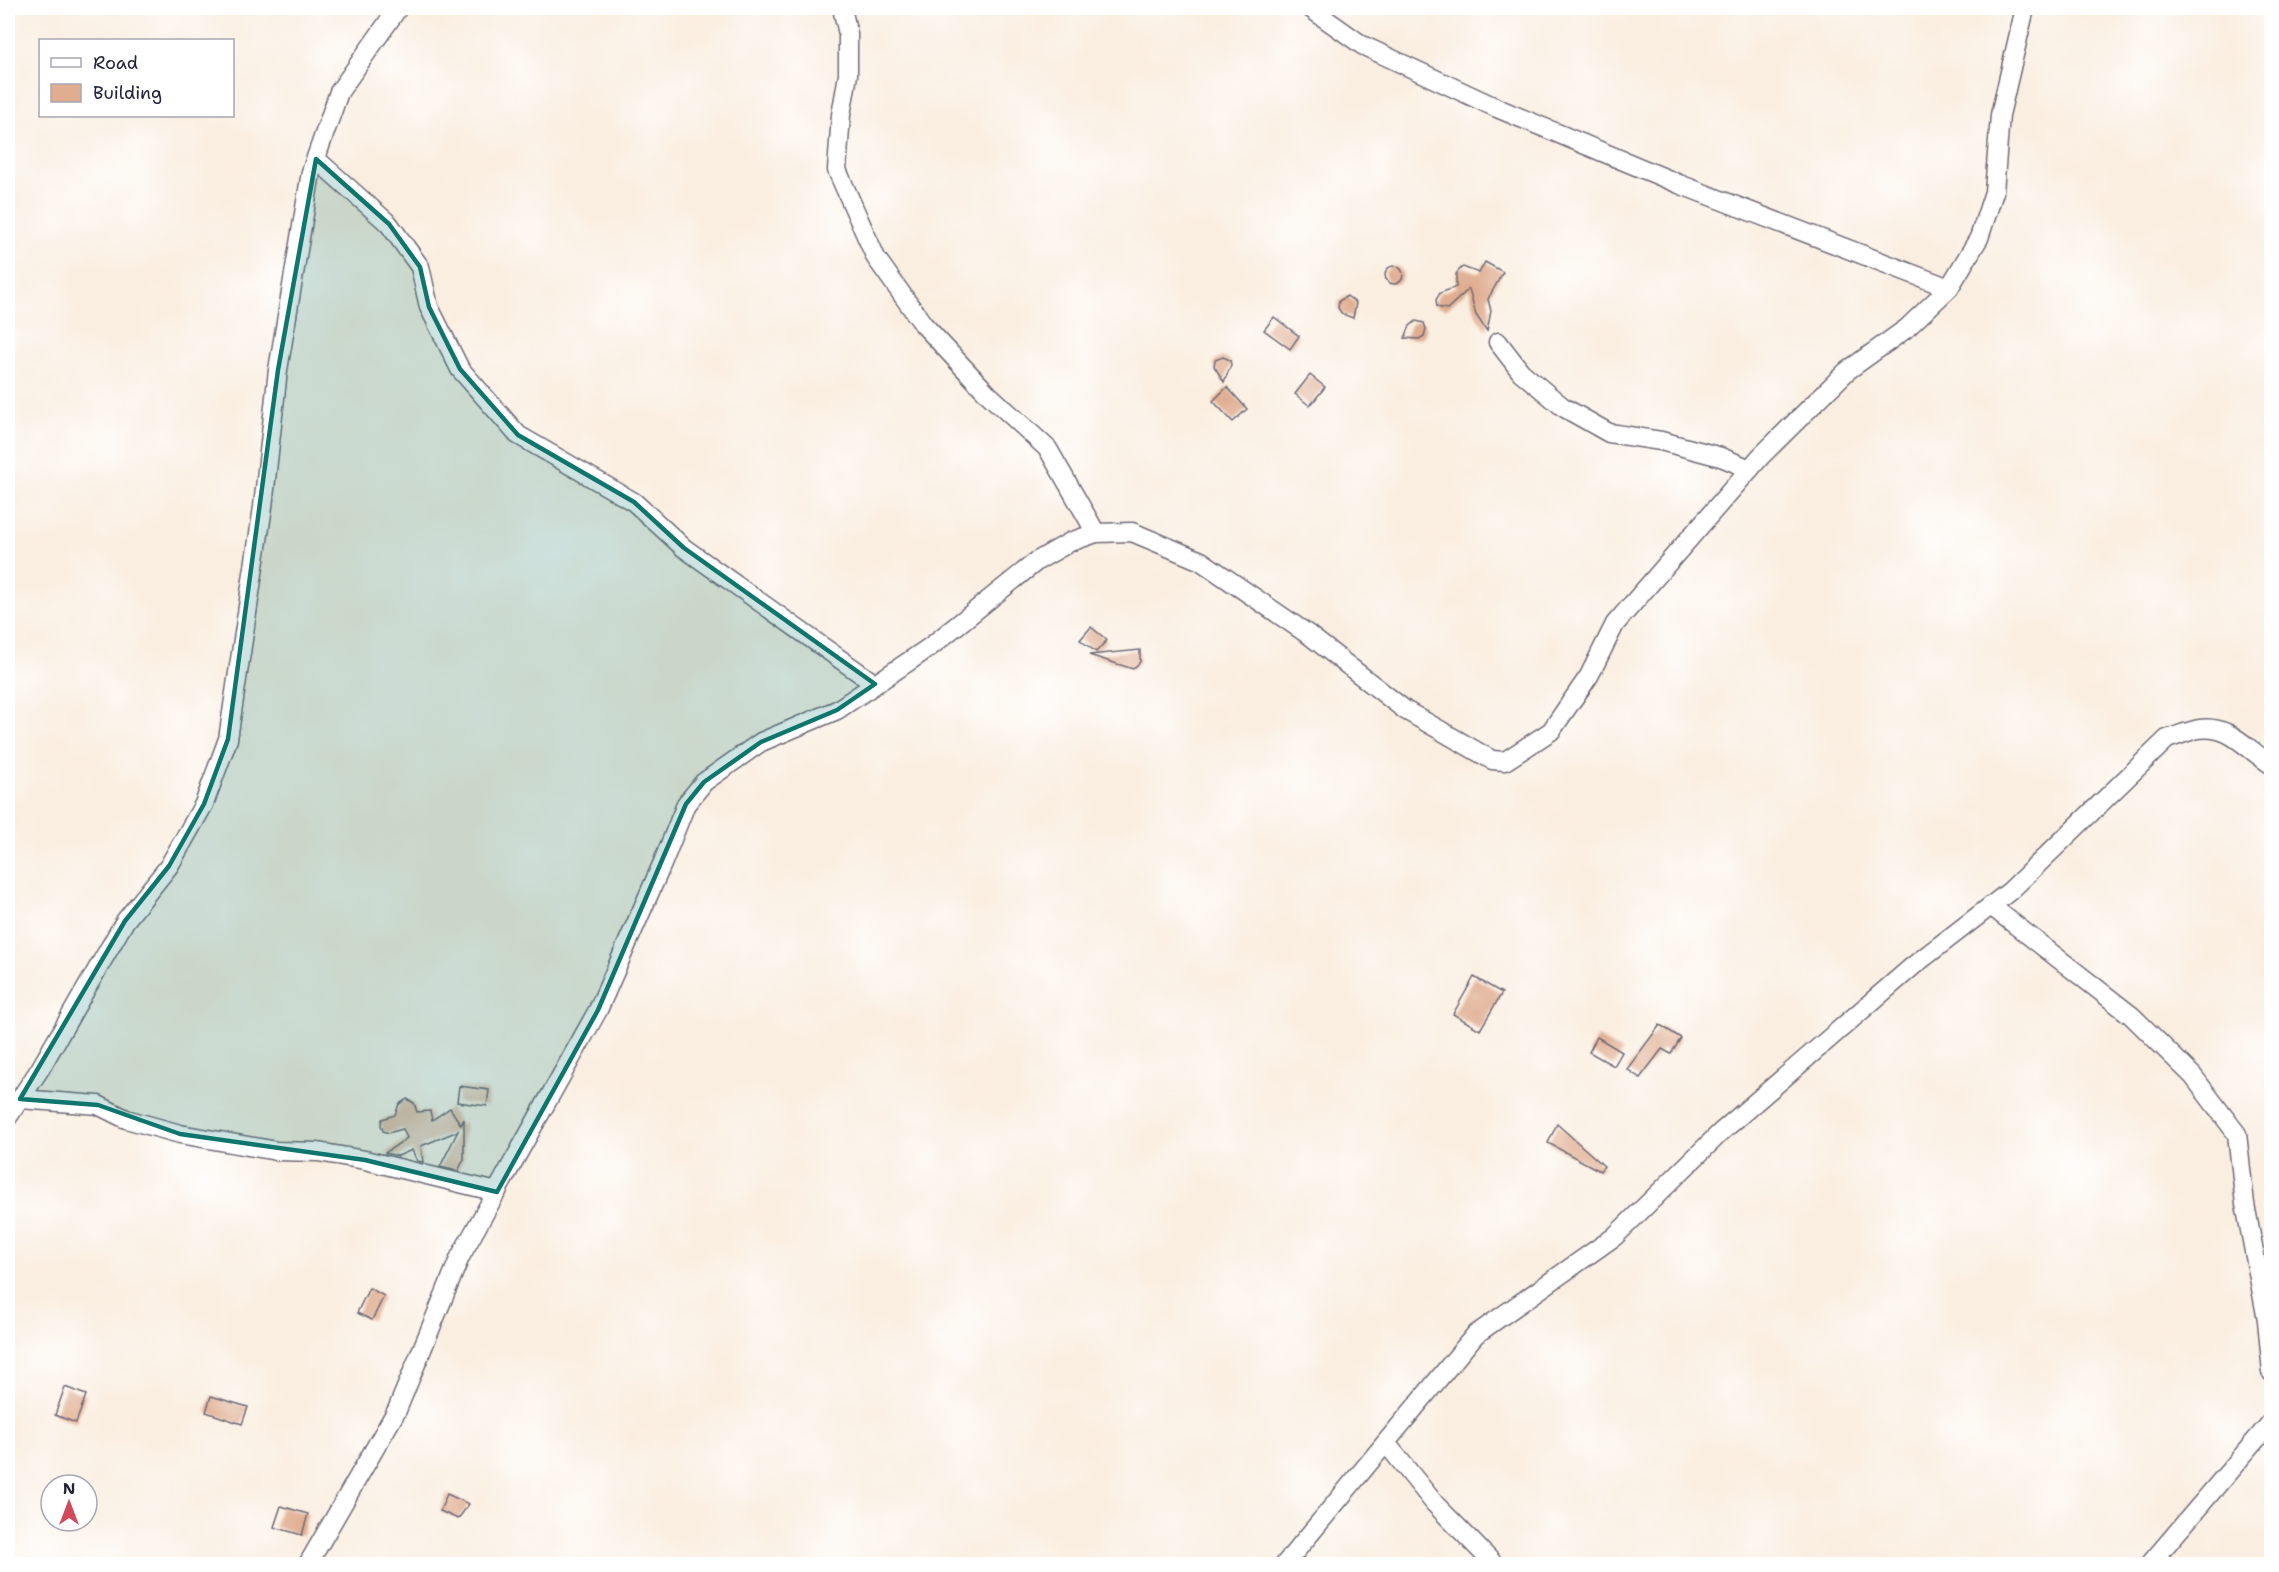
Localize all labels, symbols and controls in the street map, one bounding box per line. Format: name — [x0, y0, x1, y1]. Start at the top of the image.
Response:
legend — [39, 39, 234, 117]
text: Road — [93, 51, 138, 75]
text: Building — [93, 81, 162, 105]
north arrow — [39, 1473, 99, 1533]
text: N — [63, 1478, 75, 1499]

